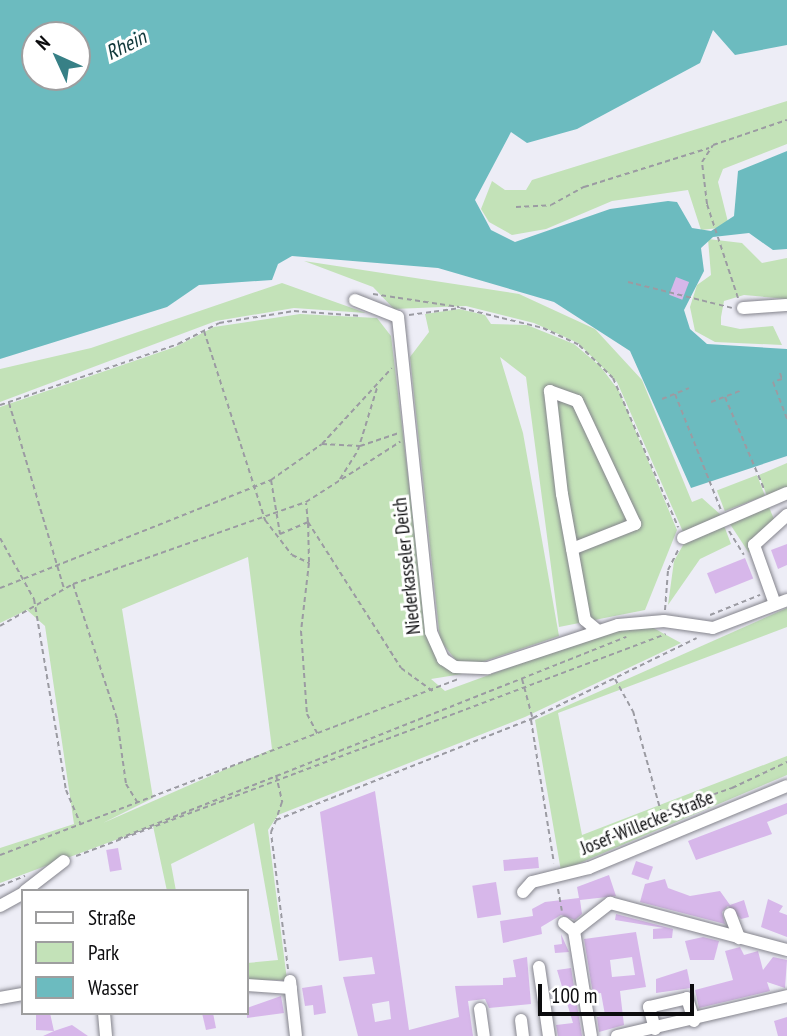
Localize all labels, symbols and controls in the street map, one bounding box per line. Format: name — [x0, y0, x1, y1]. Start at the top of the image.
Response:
north arrow — [21, 21, 91, 91]
water label: Rhein — [102, 25, 150, 65]
text: N — [30, 30, 55, 55]
street label: Niederkasseler Deich — [388, 496, 426, 636]
street label: Josef-Willecke-Straße — [577, 786, 717, 860]
legend — [21, 889, 248, 1015]
text: Straße — [88, 904, 136, 931]
text: Park — [88, 939, 119, 966]
scale bar — [542, 970, 698, 1014]
text: Wasser — [88, 974, 138, 1001]
text: 100 m — [551, 982, 597, 1009]

